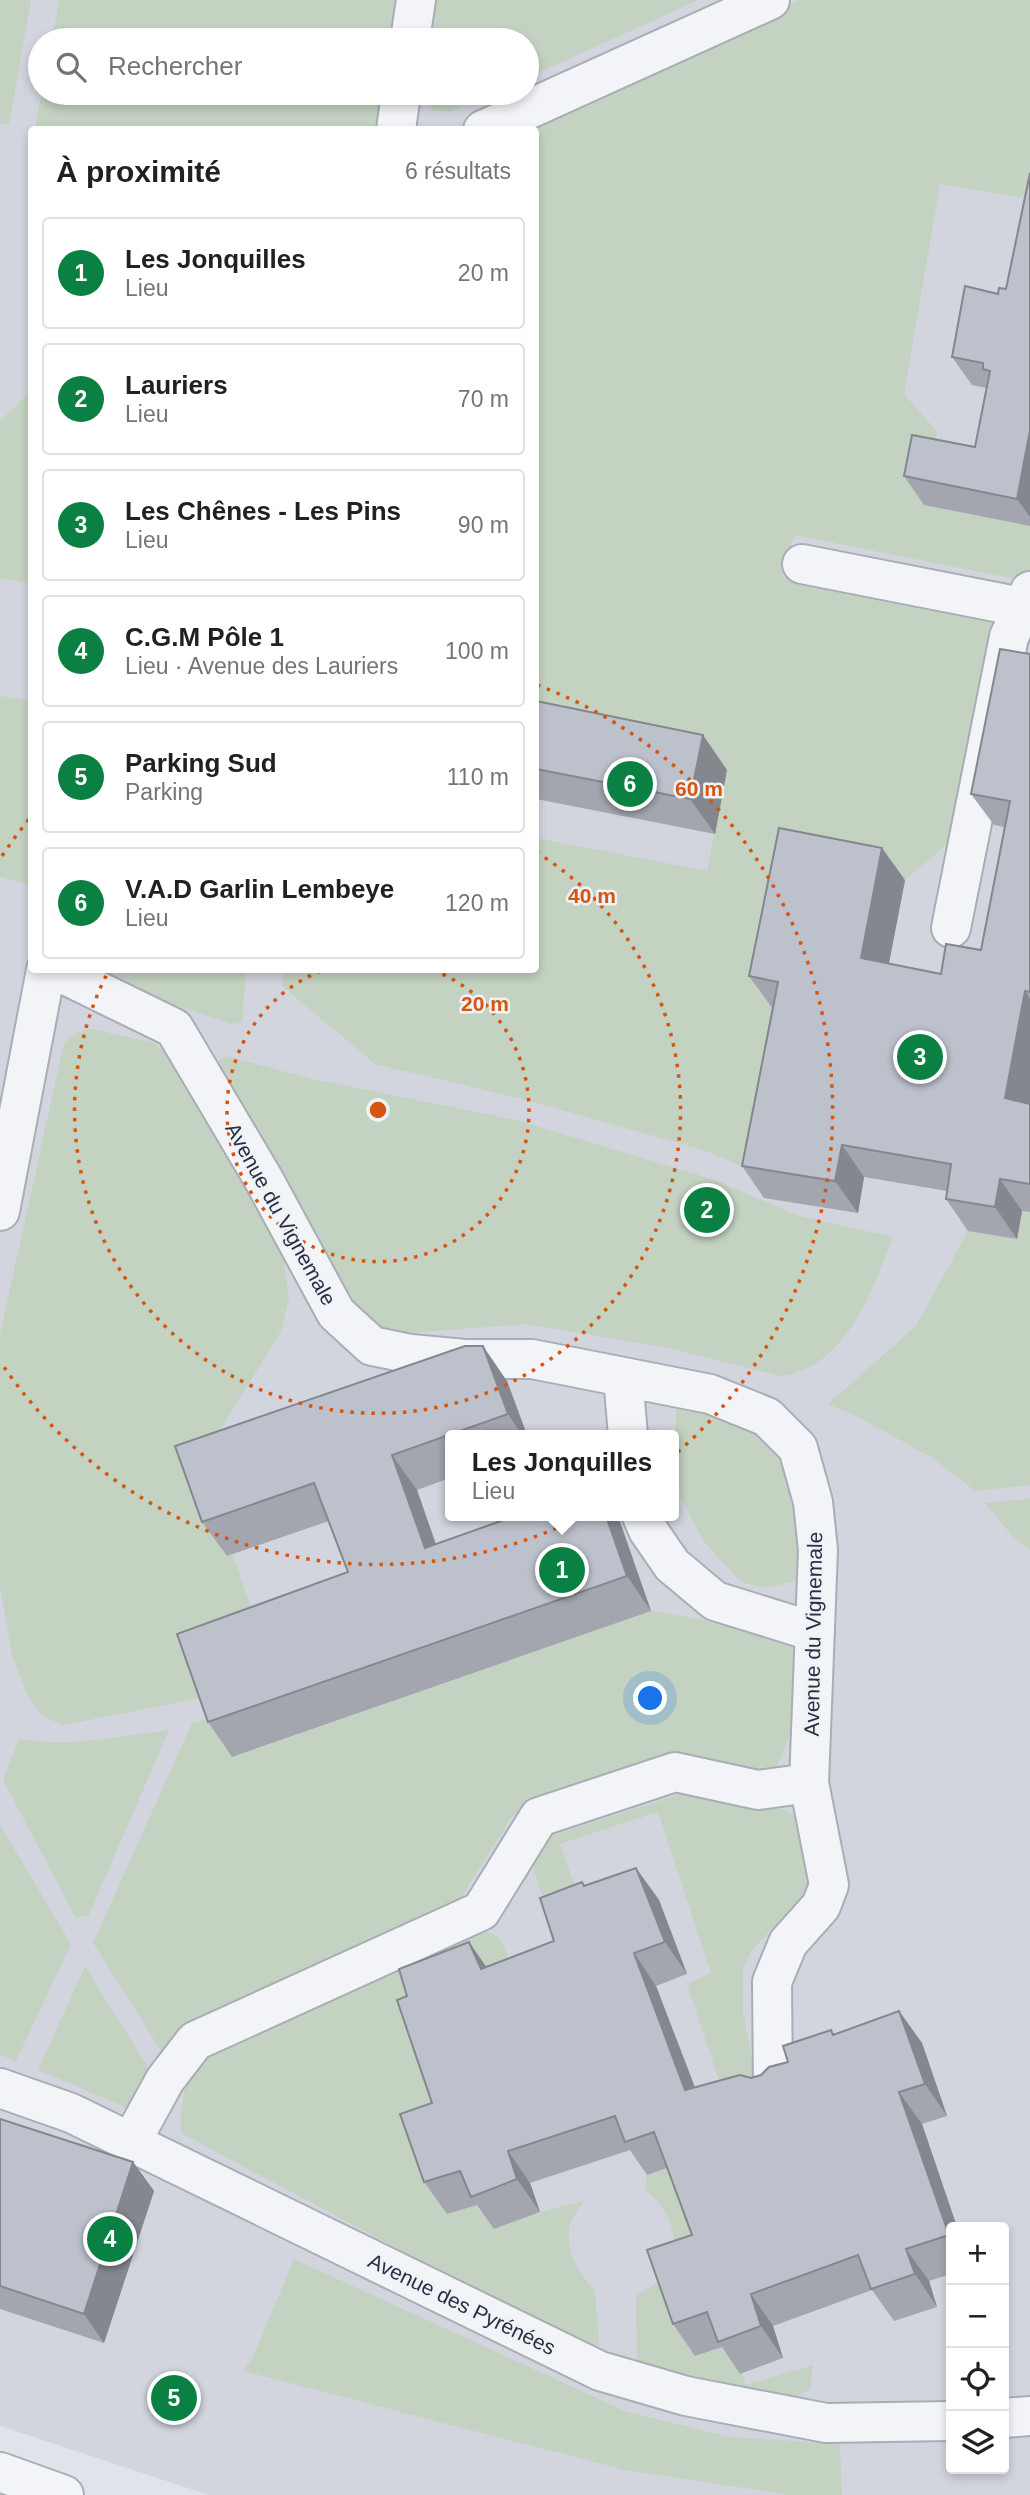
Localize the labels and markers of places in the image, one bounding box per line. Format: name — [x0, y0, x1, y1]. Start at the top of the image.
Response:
pin: 6 — [607, 758, 653, 810]
pin: 3 — [897, 1031, 943, 1083]
centre of rings — [366, 1098, 390, 1122]
pin: 2 — [684, 1184, 730, 1236]
pin: 1 — [539, 1544, 585, 1596]
pin: 4 — [87, 2213, 133, 2265]
pin: 5 — [151, 2372, 197, 2424]

